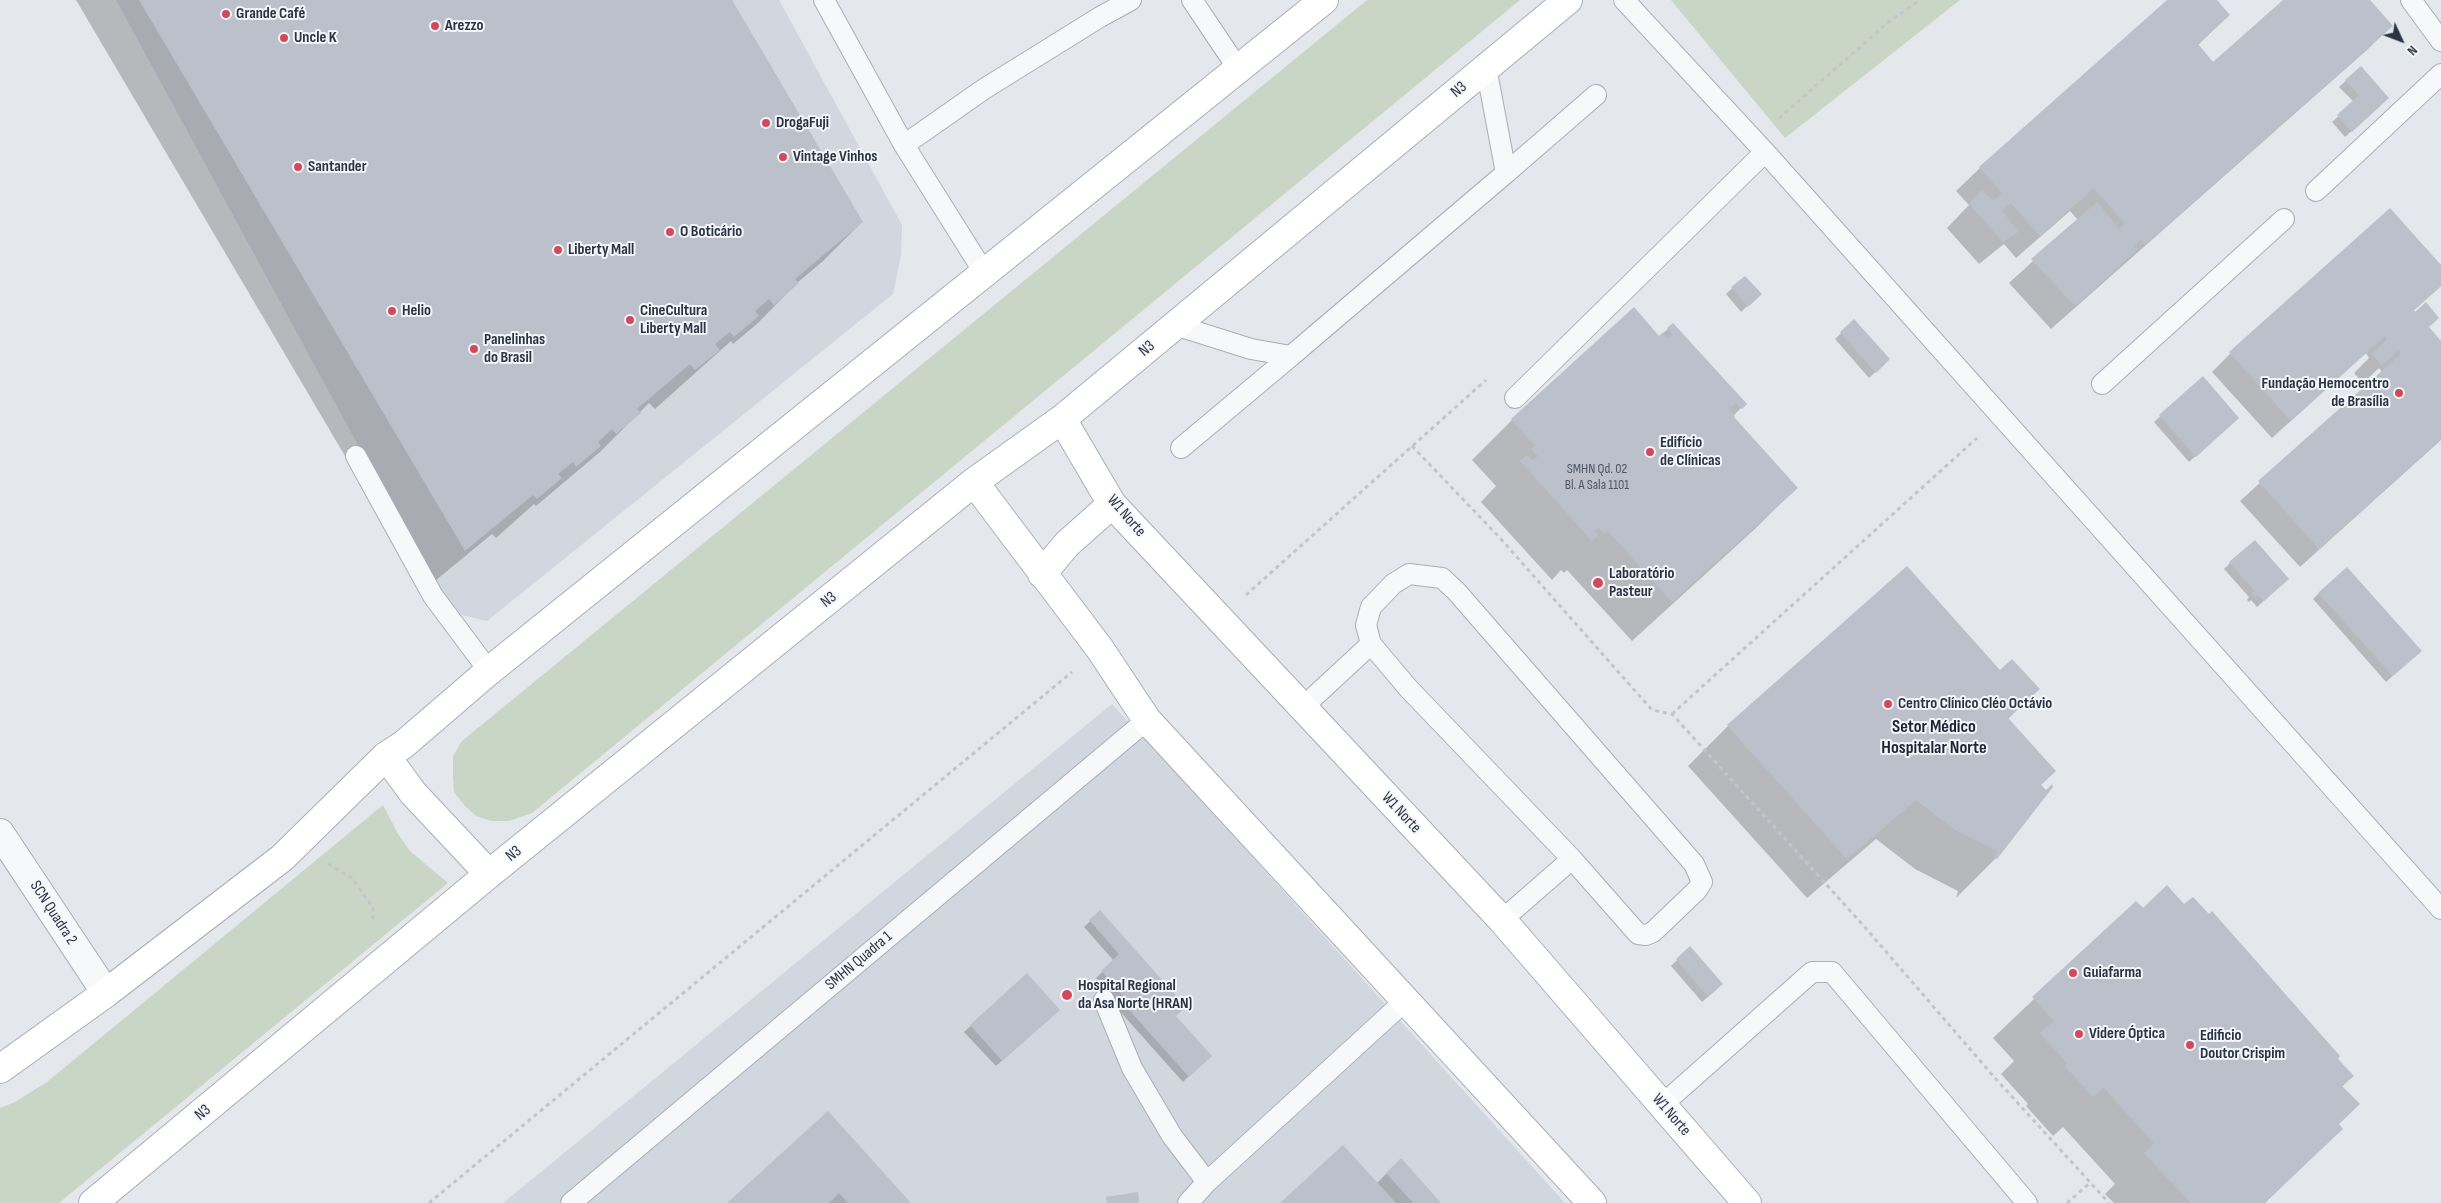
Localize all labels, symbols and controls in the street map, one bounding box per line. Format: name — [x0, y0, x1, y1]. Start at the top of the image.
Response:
place label: Grande Café — [236, 4, 305, 24]
marker: Grande Café — [220, 8, 232, 20]
north arrow — [2376, 15, 2426, 65]
place label: Arezzo — [445, 16, 483, 36]
marker: Arezzo — [429, 20, 441, 32]
place label: Uncle K — [294, 28, 337, 48]
marker: Uncle K — [278, 32, 290, 44]
text: N — [2404, 42, 2421, 59]
street label: N3 — [1447, 78, 1471, 102]
place label: DrogaFuji — [776, 113, 829, 133]
marker: DrogaFuji — [760, 117, 772, 129]
place label: Vintage Vinhos — [793, 147, 878, 167]
marker: Vintage Vinhos — [777, 151, 789, 163]
place label: Santander — [308, 157, 367, 177]
marker: Santander — [292, 161, 304, 173]
place label: O Boticário — [680, 222, 742, 242]
marker: O Boticário — [664, 226, 676, 238]
place label: Liberty Mall — [568, 240, 634, 260]
marker: Liberty Mall — [552, 244, 564, 256]
place label: Helio — [402, 301, 431, 321]
place label: CineCultura Liberty Mall — [640, 301, 707, 339]
marker: Helio — [386, 305, 398, 317]
marker: CineCultura Liberty Mall — [624, 314, 636, 326]
place label: Panelinhas do Brasil — [484, 330, 545, 368]
street label: N3 — [1135, 337, 1159, 361]
marker: Panelinhas do Brasil — [468, 343, 480, 355]
place label: Fundação Hemocentro de Brasília — [2262, 374, 2389, 412]
marker: Fundação Hemocentro de Brasília — [2393, 387, 2405, 399]
place label: Edifício de Clínicas — [1660, 433, 1721, 471]
marker: Edifício de Clínicas — [1644, 446, 1656, 458]
house number: SMHN Qd. 02 Bl. A Sala 1101 — [1565, 461, 1629, 494]
street label: W1 Norte — [1103, 491, 1149, 541]
place label: Laboratório Pasteur — [1609, 564, 1674, 602]
marker: Laboratório Pasteur — [1591, 576, 1605, 590]
street label: N3 — [817, 588, 841, 612]
place label: Centro Clínico Cléo Octávio — [1898, 694, 2052, 714]
marker: Centro Clínico Cléo Octávio — [1882, 698, 1894, 710]
district label: Setor Médico Hospitalar Norte — [1881, 716, 1987, 759]
street label: W1 Norte — [1377, 788, 1425, 838]
street label: N3 — [502, 842, 526, 866]
street label: SCN Quadra 2 — [25, 877, 81, 949]
street label: SMHN Quadra 1 — [822, 928, 896, 994]
place label: Guiafarma — [2083, 963, 2142, 983]
marker: Guiafarma — [2067, 967, 2079, 979]
place label: Hospital Regional da Asa Norte (HRAN) — [1078, 976, 1192, 1014]
marker: Hospital Regional da Asa Norte (HRAN) — [1060, 988, 1074, 1002]
place label: Videre Óptica — [2089, 1024, 2165, 1044]
place label: Edificio Doutor Crispim — [2200, 1026, 2285, 1064]
marker: Videre Óptica — [2073, 1028, 2085, 1040]
marker: Edificio Doutor Crispim — [2184, 1039, 2196, 1051]
street label: W1 Norte — [1648, 1090, 1694, 1140]
street label: N3 — [191, 1101, 215, 1125]

